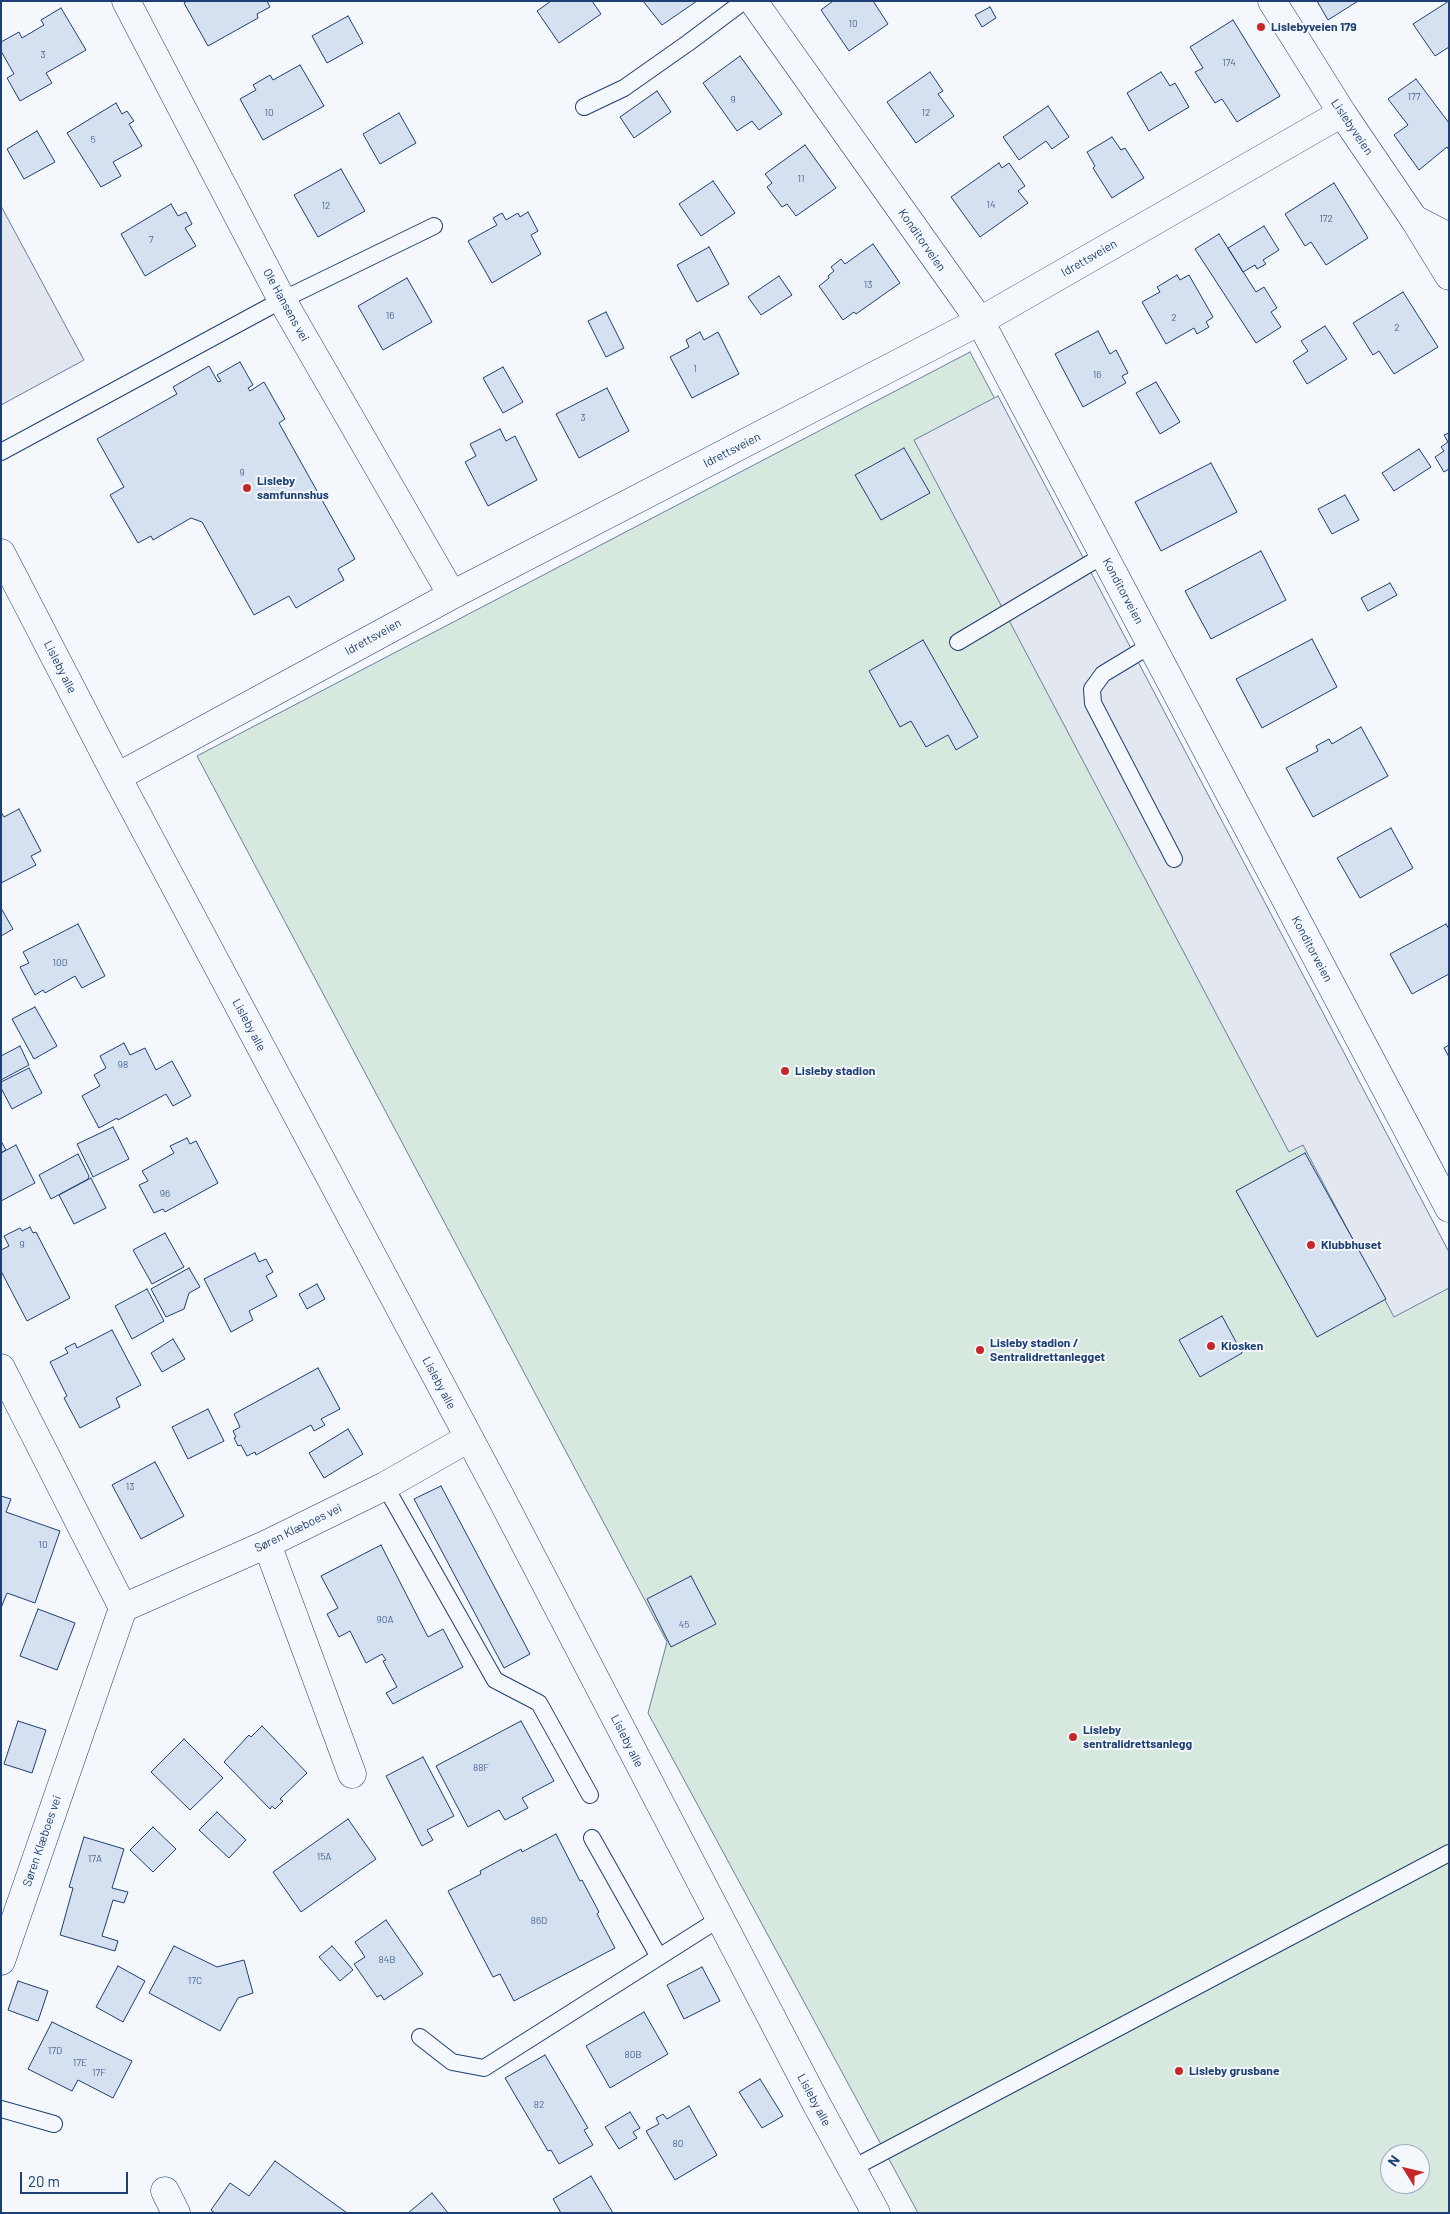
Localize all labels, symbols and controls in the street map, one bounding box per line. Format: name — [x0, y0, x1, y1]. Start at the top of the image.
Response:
house number: 10 — [848, 18, 858, 30]
place label: Lislebyveien 179 — [1271, 20, 1357, 34]
marker: Lislebyveien 179 — [1255, 21, 1267, 33]
house number: 3 — [40, 49, 46, 61]
house number: 174 — [1222, 57, 1236, 69]
house number: 177 — [1408, 91, 1420, 103]
house number: 9 — [730, 94, 736, 106]
street label: Lislebyveien — [1328, 96, 1376, 158]
house number: 10 — [264, 107, 274, 119]
house number: 12 — [922, 107, 930, 119]
house number: 5 — [90, 134, 96, 146]
house number: 11 — [797, 173, 805, 185]
house number: 14 — [986, 199, 996, 211]
house number: 12 — [322, 200, 330, 212]
street label: Konditorveien — [895, 206, 949, 274]
house number: 172 — [1319, 213, 1333, 225]
house number: 7 — [149, 234, 153, 246]
street label: Idrettsveien — [1058, 236, 1120, 280]
street label: Ole Hansens vei — [260, 266, 312, 344]
house number: 13 — [864, 279, 872, 291]
house number: 16 — [386, 310, 394, 322]
house number: 2 — [1171, 312, 1177, 324]
house number: 2 — [1394, 322, 1400, 334]
house number: 1 — [693, 363, 697, 375]
house number: 16 — [1093, 369, 1101, 381]
house number: 3 — [580, 412, 586, 424]
street label: Idrettsveien — [701, 429, 763, 471]
house number: 9 — [239, 467, 245, 479]
place label: Lisleby samfunnshus — [257, 474, 329, 502]
marker: Lisleby samfunnshus — [241, 482, 253, 494]
street label: Konditorveien — [1100, 555, 1146, 627]
street label: Idrettsveien — [342, 616, 404, 658]
street label: Lisleby alle — [41, 638, 79, 696]
street label: Konditorveien — [1289, 913, 1335, 985]
house number: 100 — [53, 957, 67, 969]
street label: Lisleby alle — [229, 996, 269, 1054]
house number: 98 — [118, 1059, 128, 1071]
place label: Lisleby stadion — [795, 1064, 875, 1078]
marker: Lisleby stadion — [779, 1065, 791, 1077]
house number: 96 — [160, 1188, 170, 1200]
place label: Klubbhuset — [1321, 1238, 1382, 1252]
house number: 9 — [19, 1239, 25, 1251]
marker: Klubbhuset — [1305, 1239, 1317, 1251]
place label: Lisleby stadion / Sentralidrettanlegget — [990, 1336, 1105, 1364]
place label: Kiosken — [1221, 1339, 1263, 1353]
marker: Kiosken — [1205, 1340, 1217, 1352]
marker: Lisleby stadion / Sentralidrettanlegget — [974, 1344, 986, 1356]
street label: Lisleby alle — [419, 1354, 459, 1412]
house number: 13 — [126, 1481, 134, 1493]
street label: Søren Klæboes vei — [252, 1501, 344, 1555]
house number: 10 — [38, 1539, 48, 1551]
house number: 90A — [377, 1614, 393, 1626]
house number: 45 — [679, 1619, 689, 1631]
street label: Lisleby alle — [608, 1712, 646, 1770]
place label: Lisleby sentralidrettsanlegg — [1083, 1723, 1192, 1751]
marker: Lisleby sentralidrettsanlegg — [1067, 1731, 1079, 1743]
house number: 88F — [473, 1762, 489, 1774]
street label: Søren Klæboes vei — [20, 1794, 64, 1888]
house number: 15A — [317, 1851, 331, 1863]
house number: 17A — [88, 1853, 102, 1865]
house number: 86D — [531, 1915, 547, 1927]
house number: 84B — [379, 1954, 395, 1966]
house number: 17C — [188, 1975, 202, 1987]
house number: 17D — [48, 2045, 62, 2057]
house number: 80B — [624, 2049, 642, 2061]
house number: 17E — [73, 2057, 87, 2069]
place label: Lisleby grusbane — [1189, 2064, 1279, 2078]
marker: Lisleby grusbane — [1173, 2065, 1185, 2077]
house number: 17F — [92, 2067, 106, 2079]
street label: Lisleby alle — [794, 2071, 834, 2129]
house number: 82 — [534, 2099, 544, 2111]
house number: 80 — [673, 2138, 683, 2150]
north arrow — [1380, 2144, 1430, 2194]
text: N — [1384, 2152, 1403, 2169]
scale bar — [22, 2162, 130, 2194]
text: 20 m — [28, 2172, 60, 2190]

